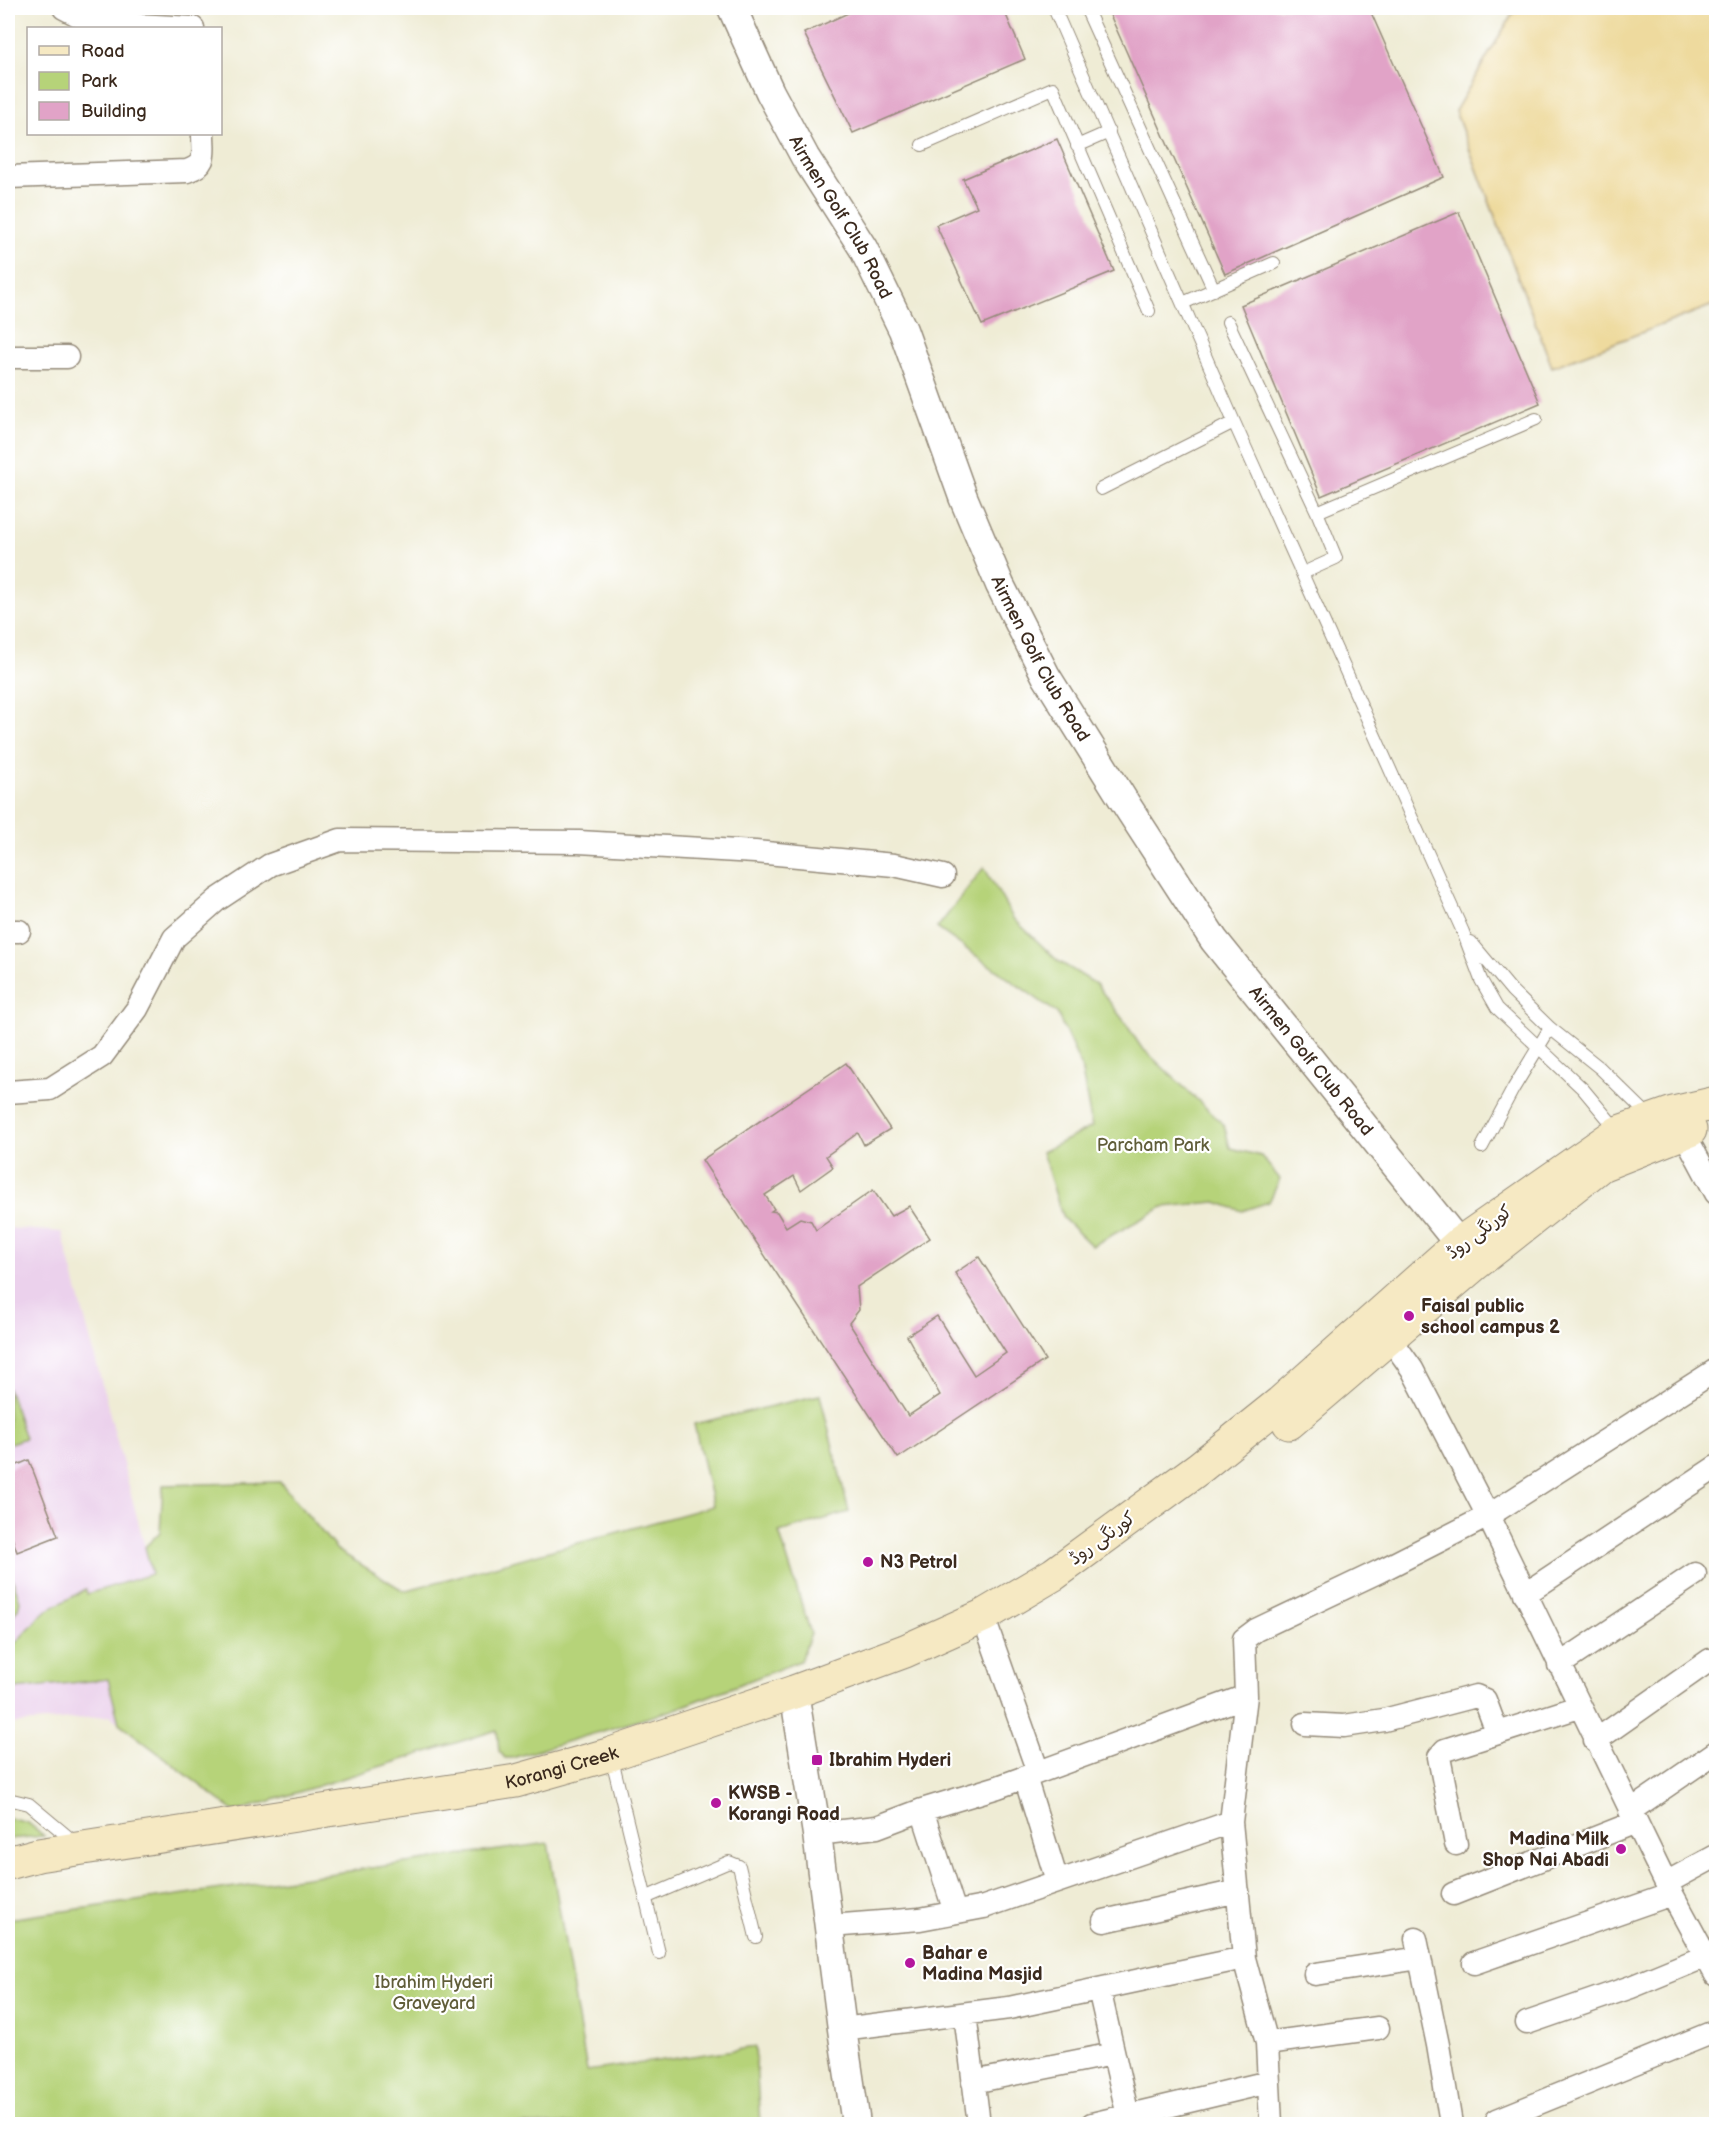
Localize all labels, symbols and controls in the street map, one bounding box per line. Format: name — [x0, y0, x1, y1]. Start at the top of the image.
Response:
legend — [27, 27, 222, 135]
text: Road — [81, 41, 125, 62]
text: Park — [81, 71, 117, 92]
text: Building — [81, 101, 147, 122]
street label: Airmen Golf Club Road — [784, 132, 896, 302]
street label: Airmen Golf Club Road — [986, 573, 1094, 745]
street label: Airmen Golf Club Road — [1244, 982, 1377, 1140]
park label: Parcham Park — [1097, 1135, 1209, 1156]
street label: کورنگی روڈ — [1442, 1201, 1516, 1264]
place label: Faisal public school campus 2 — [1421, 1296, 1560, 1338]
marker: Faisal public school campus 2 — [1402, 1309, 1416, 1323]
street label: کورنگی روڈ — [1065, 1507, 1140, 1569]
place label: N3 Petrol — [880, 1552, 957, 1573]
marker: N3 Petrol — [861, 1555, 875, 1569]
street label: Korangi Creek — [503, 1742, 621, 1794]
place label: Ibrahim Hyderi — [829, 1750, 951, 1771]
marker: Ibrahim Hyderi — [810, 1753, 824, 1767]
place label: KWSB - Korangi Road — [728, 1783, 840, 1825]
marker: KWSB - Korangi Road — [709, 1796, 723, 1810]
place label: Madina Milk Shop Nai Abadi — [1483, 1829, 1610, 1871]
marker: Madina Milk Shop Nai Abadi — [1614, 1842, 1628, 1856]
place label: Bahar e Madina Masjid — [922, 1943, 1042, 1985]
marker: Bahar e Madina Masjid — [903, 1956, 917, 1970]
park label: Ibrahim Hyderi Graveyard — [375, 1972, 493, 2014]

